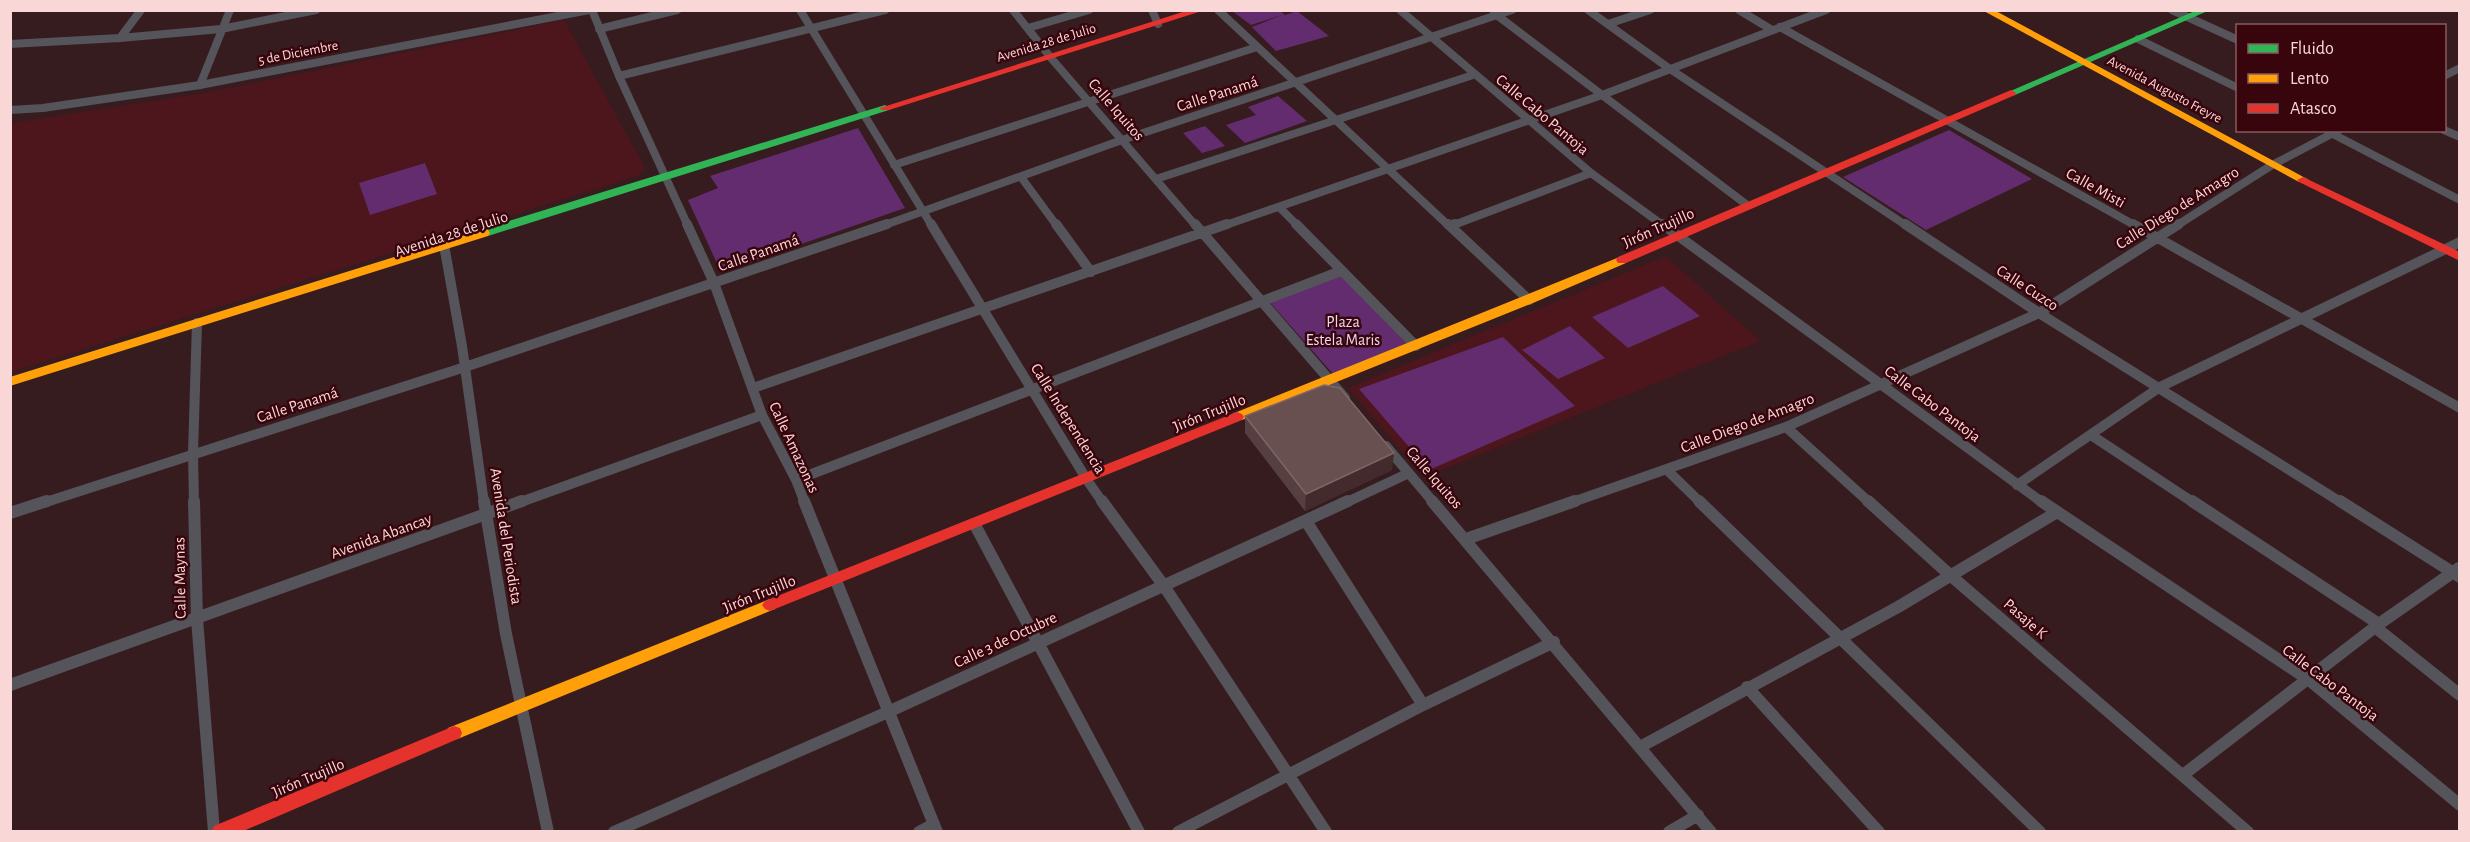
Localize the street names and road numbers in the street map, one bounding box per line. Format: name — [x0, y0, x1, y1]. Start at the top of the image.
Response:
street label: Avenida 28 de Julio — [995, 21, 1098, 65]
street label: 5 de Diciembre — [257, 38, 339, 68]
street label: Avenida Augusto Freyre — [2105, 54, 2224, 126]
street label: Calle Cabo Pantoja — [1492, 71, 1592, 159]
street label: Calle Panamá — [1175, 73, 1260, 115]
street label: Calle Iquitos — [1085, 76, 1147, 144]
street label: Calle Diego de Amagro — [2113, 163, 2242, 252]
street label: Calle Misti — [2063, 165, 2128, 211]
street label: Jirón Trujillo — [1620, 205, 1697, 252]
street label: Avenida 28 de Julio — [393, 208, 510, 260]
street label: Calle Panamá — [716, 232, 801, 274]
street label: Calle Cuzco — [1994, 262, 2061, 314]
street label: Calle Independencia — [1028, 361, 1109, 477]
street label: Calle Cabo Pantoja — [1881, 363, 1983, 446]
street label: Calle Panamá — [255, 384, 340, 426]
street label: Calle Diego de Amagro — [1678, 390, 1817, 456]
street label: Jirón Trujillo — [1171, 391, 1248, 436]
street label: Calle Amazonas — [766, 399, 822, 496]
street label: Calle Iquitos — [1403, 444, 1465, 512]
street label: Avenida del Periodista — [487, 467, 525, 606]
street label: Avenida Abancay — [329, 510, 435, 563]
street label: Calle Maynas — [171, 537, 190, 619]
street label: Jirón Trujillo — [721, 572, 798, 617]
street label: Pasaje K — [2000, 596, 2050, 643]
street label: Calle 3 de Octubre — [952, 609, 1059, 671]
street label: Calle Cabo Pantoja — [2279, 642, 2381, 725]
street label: Jirón Trujillo — [270, 756, 347, 801]

